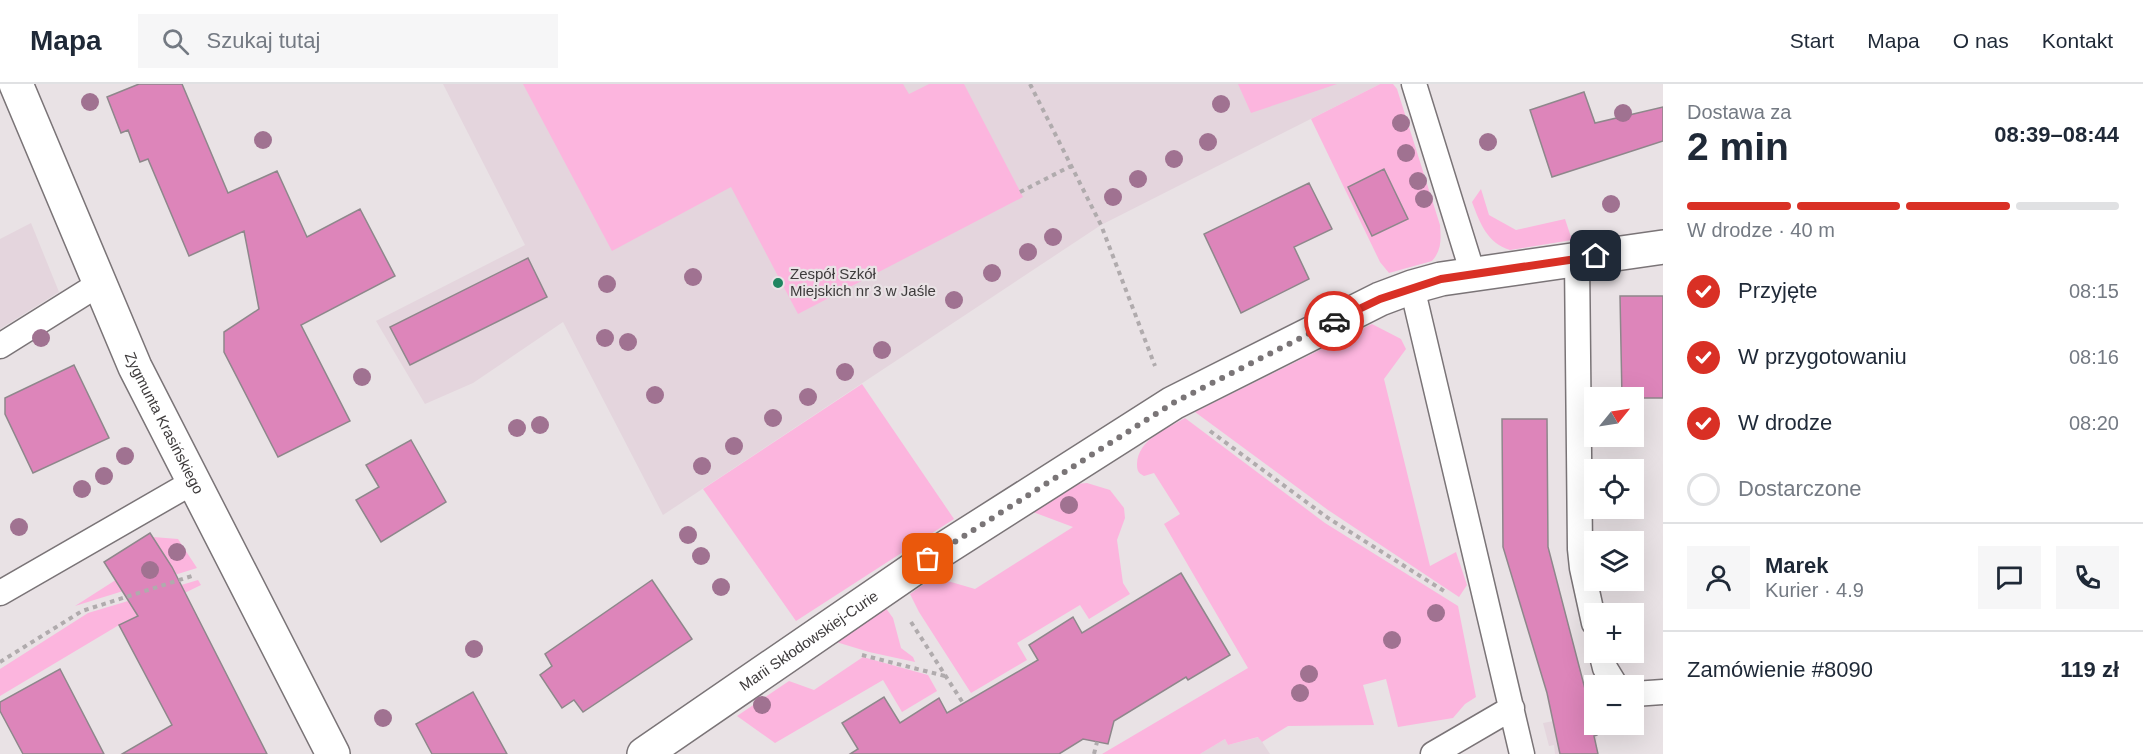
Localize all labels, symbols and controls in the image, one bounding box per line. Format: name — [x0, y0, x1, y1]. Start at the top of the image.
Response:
search box — [138, 14, 558, 68]
text: Mapa — [30, 25, 102, 56]
icon: search — [159, 25, 192, 58]
text: Szukaj tutaj — [207, 28, 320, 53]
text: Start — [1790, 29, 1834, 52]
text: Mapa — [1867, 29, 1920, 52]
text: O nas — [1953, 29, 2009, 52]
text: Kontakt — [2042, 29, 2113, 52]
text: Dostawa za — [1687, 101, 1792, 123]
text: 08:39–08:44 — [1994, 122, 2119, 147]
text: 2 min — [1687, 125, 1789, 168]
text: W drodze · 40 m — [1687, 219, 1835, 241]
pin — [1570, 230, 1621, 281]
icon: home — [1579, 239, 1612, 272]
place label: Zespół Szkół Miejskich nr 3 w Jaśle — [790, 265, 936, 299]
icon: check — [1687, 275, 1720, 308]
marker: Zespół Szkół Miejskich nr 3 w Jaśle — [771, 276, 785, 290]
text: Przyjęte — [1738, 278, 1817, 303]
text: 08:15 — [2069, 280, 2119, 302]
courier — [1304, 291, 1364, 351]
icon: car — [1318, 305, 1351, 338]
icon: check — [1687, 341, 1720, 374]
text: W przygotowaniu — [1738, 344, 1907, 369]
text: 08:16 — [2069, 346, 2119, 368]
street label: Zygmunta Krasińskiego — [122, 349, 207, 497]
north arrow — [1584, 387, 1644, 447]
map controls — [1584, 387, 1644, 735]
icon: check — [1687, 407, 1720, 440]
text: W drodze — [1738, 410, 1832, 435]
text: 08:20 — [2069, 412, 2119, 434]
button: locate — [1584, 459, 1644, 519]
text: Dostarczone — [1738, 476, 1862, 501]
button: layers — [1584, 531, 1644, 591]
pin — [902, 533, 953, 584]
icon: bag — [911, 542, 944, 575]
button: person — [1687, 546, 1750, 609]
button: chat — [1978, 546, 2041, 609]
button: phone — [2056, 546, 2119, 609]
text: Marek — [1765, 553, 1829, 578]
text: Kurier · 4.9 — [1765, 579, 1864, 601]
street label: Marii Skłodowskiej-Curie — [736, 587, 881, 694]
button: + — [1584, 603, 1644, 663]
text: Zamówienie #8090 — [1687, 657, 1873, 682]
text: 119 zł — [2060, 657, 2119, 682]
button: − — [1584, 675, 1644, 735]

